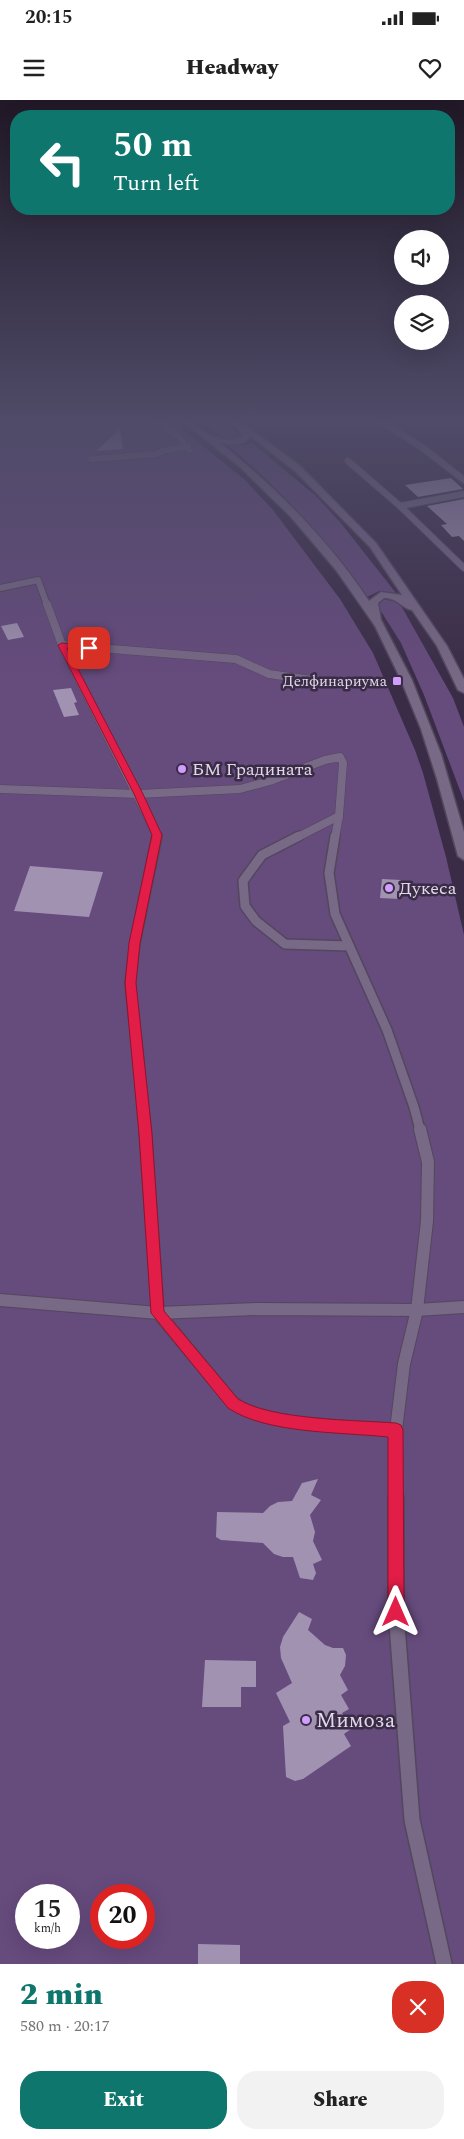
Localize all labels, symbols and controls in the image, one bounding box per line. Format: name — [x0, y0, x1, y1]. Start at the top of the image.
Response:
text: 20:15 — [25, 3, 73, 32]
text: Headway — [186, 51, 278, 84]
icon: menu — [20, 54, 48, 82]
icon: heart — [416, 54, 444, 82]
text: 50 m — [113, 119, 193, 172]
icon: left — [30, 130, 95, 195]
text: Turn left — [113, 167, 199, 200]
map controls — [394, 230, 449, 350]
button: sound — [394, 230, 449, 285]
button: layers — [394, 295, 449, 350]
pin — [68, 627, 110, 669]
icon: arrive — [75, 634, 103, 662]
place label: Делфинариума — [283, 670, 388, 693]
marker: Делфинариума — [391, 675, 403, 687]
place label: БМ Градината — [192, 756, 313, 783]
marker: БМ Градината — [176, 763, 188, 775]
place label: Дукеса — [399, 875, 457, 902]
marker: Дукеса — [383, 882, 395, 894]
position arrow — [369, 1585, 421, 1637]
place label: Мимоза — [316, 1705, 396, 1737]
marker: Мимоза — [300, 1714, 312, 1726]
speed limit sign: 20 — [90, 1884, 155, 1949]
text: 15 — [33, 1891, 62, 1929]
text: km/h — [34, 1919, 61, 1938]
text: 2 min — [20, 1972, 103, 2018]
button: close — [392, 1981, 444, 2033]
text: 580 m · 20:17 — [20, 2014, 110, 2038]
button: Exit — [20, 2071, 227, 2129]
button: Share — [237, 2071, 444, 2129]

